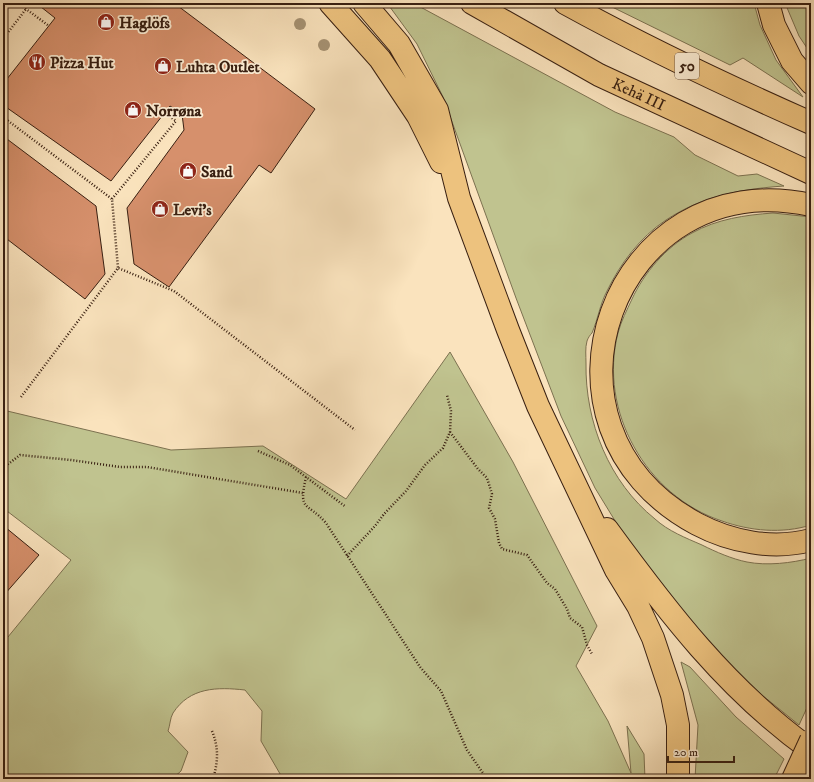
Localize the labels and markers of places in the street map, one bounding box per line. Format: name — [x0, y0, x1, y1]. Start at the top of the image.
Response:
shop icon: Haglöfs — [96, 12, 116, 32]
place label: Haglöfs — [119, 13, 171, 33]
restaurant icon: Pizza Hut — [27, 52, 47, 72]
place label: Pizza Hut — [50, 53, 114, 73]
shop icon: Luhta Outlet — [153, 56, 173, 76]
place label: Luhta Outlet — [176, 57, 260, 77]
shop icon: Norrøna — [123, 100, 143, 120]
place label: Norrøna — [146, 101, 203, 121]
shop icon: Sand — [178, 161, 198, 181]
place label: Sand — [201, 162, 234, 182]
shop icon: Levi's — [150, 199, 170, 219]
place label: Levi's — [173, 200, 212, 220]

